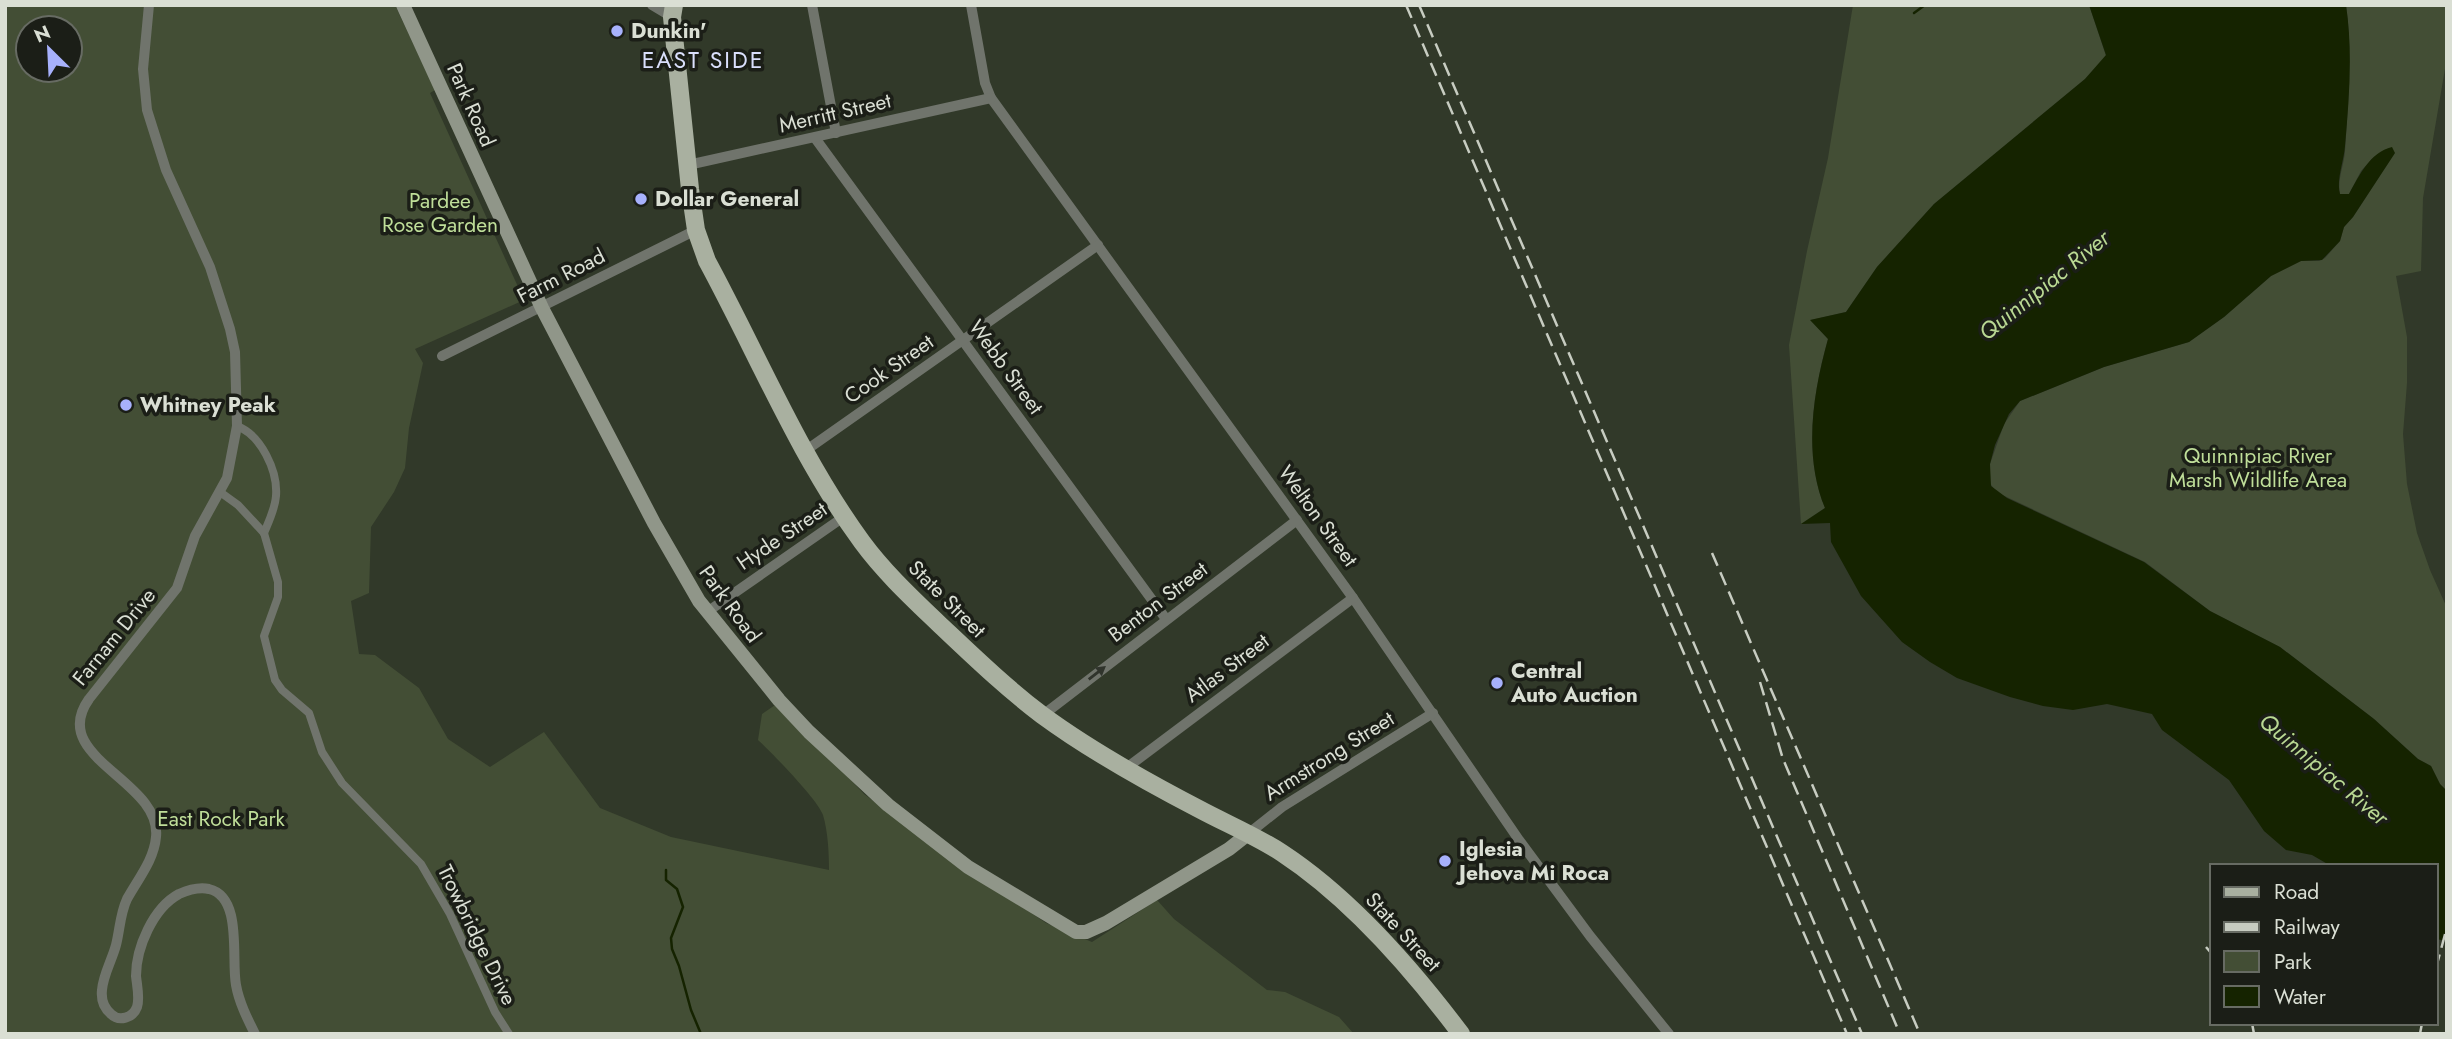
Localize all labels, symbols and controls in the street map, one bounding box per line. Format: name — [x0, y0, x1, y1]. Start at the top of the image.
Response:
north arrow — [14, 14, 84, 84]
place label: Dunkin' — [631, 16, 706, 46]
text: N — [30, 19, 55, 49]
marker: Dunkin' — [609, 23, 625, 39]
district label: EAST SIDE — [642, 43, 764, 77]
street label: Park Road — [439, 58, 503, 152]
street label: Merritt Street — [776, 86, 894, 140]
place label: Dollar General — [655, 184, 799, 214]
park label: Pardee Rose Garden — [382, 186, 498, 240]
marker: Dollar General — [633, 191, 649, 207]
water label: Quinnipiac River — [1971, 221, 2118, 349]
street label: Farm Road — [512, 241, 610, 311]
street label: Webb Street — [961, 314, 1051, 420]
street label: Cook Street — [838, 327, 940, 411]
place label: Whitney Peak — [140, 390, 276, 420]
marker: Whitney Peak — [118, 397, 134, 413]
park label: Quinnipiac River Marsh Wildlife Area — [2169, 441, 2347, 495]
street label: Welton Street — [1271, 459, 1365, 573]
street label: Hyde Street — [731, 495, 833, 577]
street label: State Street — [901, 553, 993, 645]
street label: Benton Street — [1102, 555, 1214, 649]
street label: Park Road — [692, 559, 768, 649]
street label: Farnam Drive — [65, 582, 163, 692]
street label: Atlas Street — [1179, 626, 1275, 710]
place label: Central Auto Auction — [1510, 656, 1638, 710]
one-way arrow — [1087, 666, 1105, 681]
marker: Central Auto Auction — [1489, 675, 1505, 691]
street label: Armstrong Street — [1258, 704, 1400, 808]
water label: Quinnipiac River — [2252, 705, 2397, 834]
park label: East Rock Park — [157, 804, 286, 834]
place label: Iglesia Jehova Mi Roca — [1455, 834, 1609, 888]
marker: Iglesia Jehova Mi Roca — [1437, 853, 1453, 869]
street label: Trowbridge Drive — [430, 860, 524, 1010]
legend — [2210, 864, 2438, 1025]
text: Road — [2274, 877, 2319, 907]
street label: State Street — [1358, 886, 1448, 978]
text: Railway — [2274, 912, 2340, 942]
text: Park — [2274, 947, 2312, 977]
text: Water — [2274, 982, 2327, 1012]

